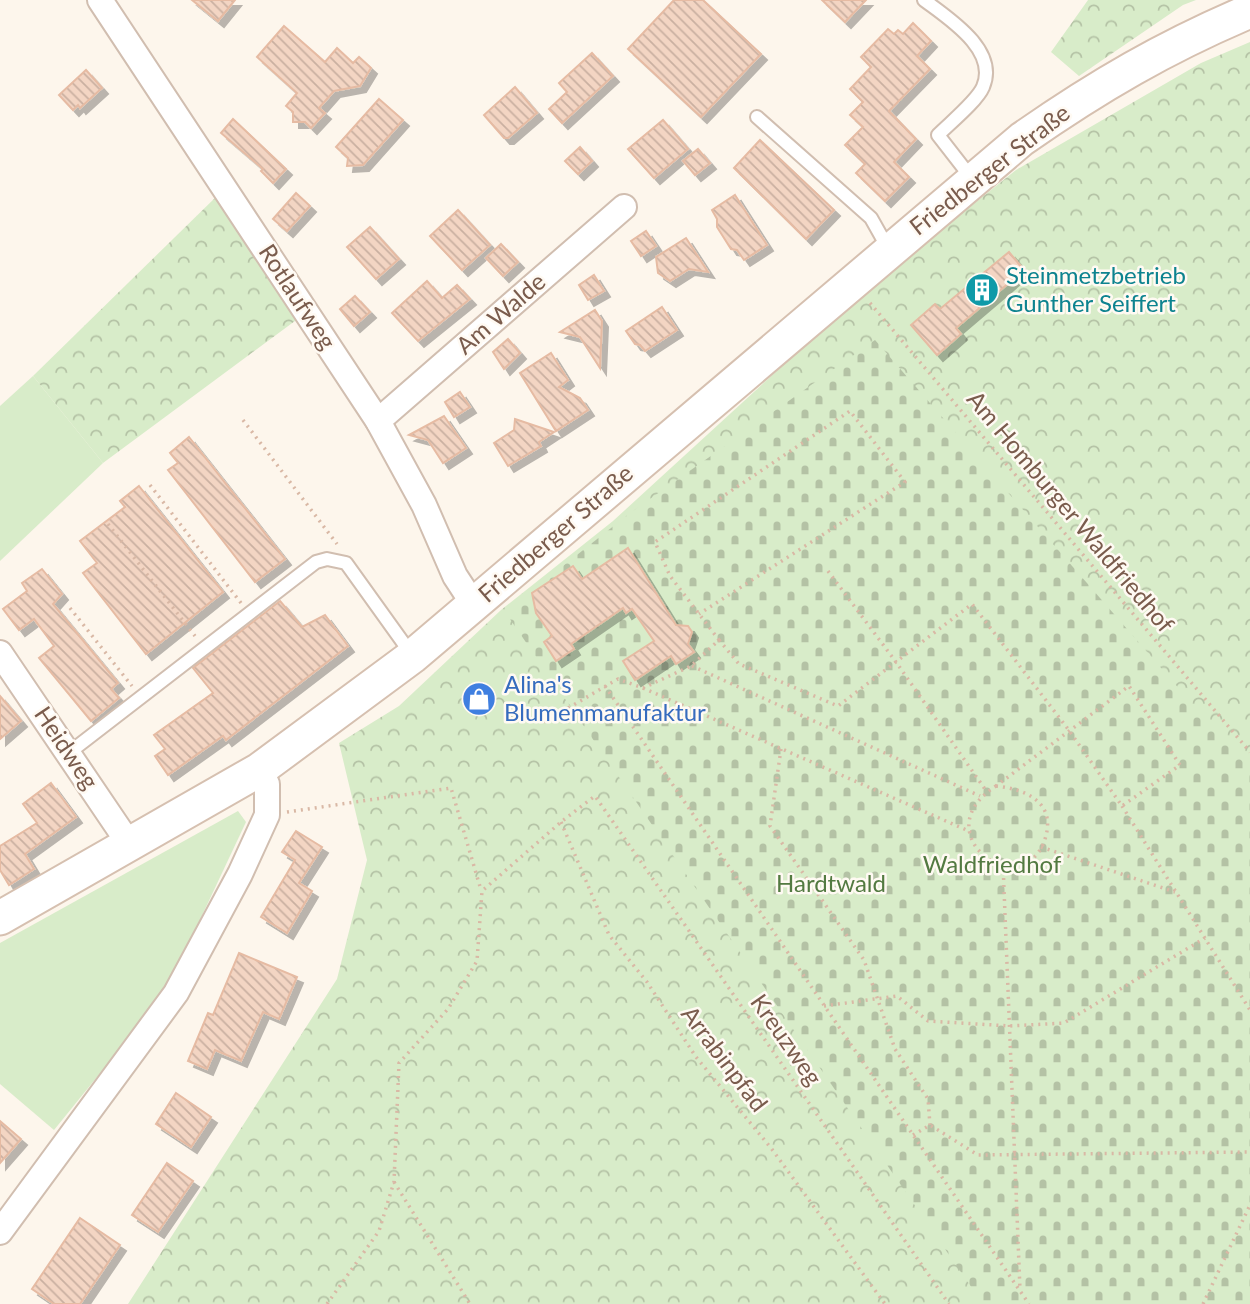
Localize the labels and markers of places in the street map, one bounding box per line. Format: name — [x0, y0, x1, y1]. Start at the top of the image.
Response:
place label: Steinmetzbetrieb Gunther Seiffert — [1006, 260, 1186, 317]
building icon: Steinmetzbetrieb Gunther Seiffert — [963, 271, 1001, 309]
place label: Alina's Blumenmanufaktur — [504, 669, 706, 726]
shop icon: Alina's Blumenmanufaktur — [460, 680, 498, 718]

